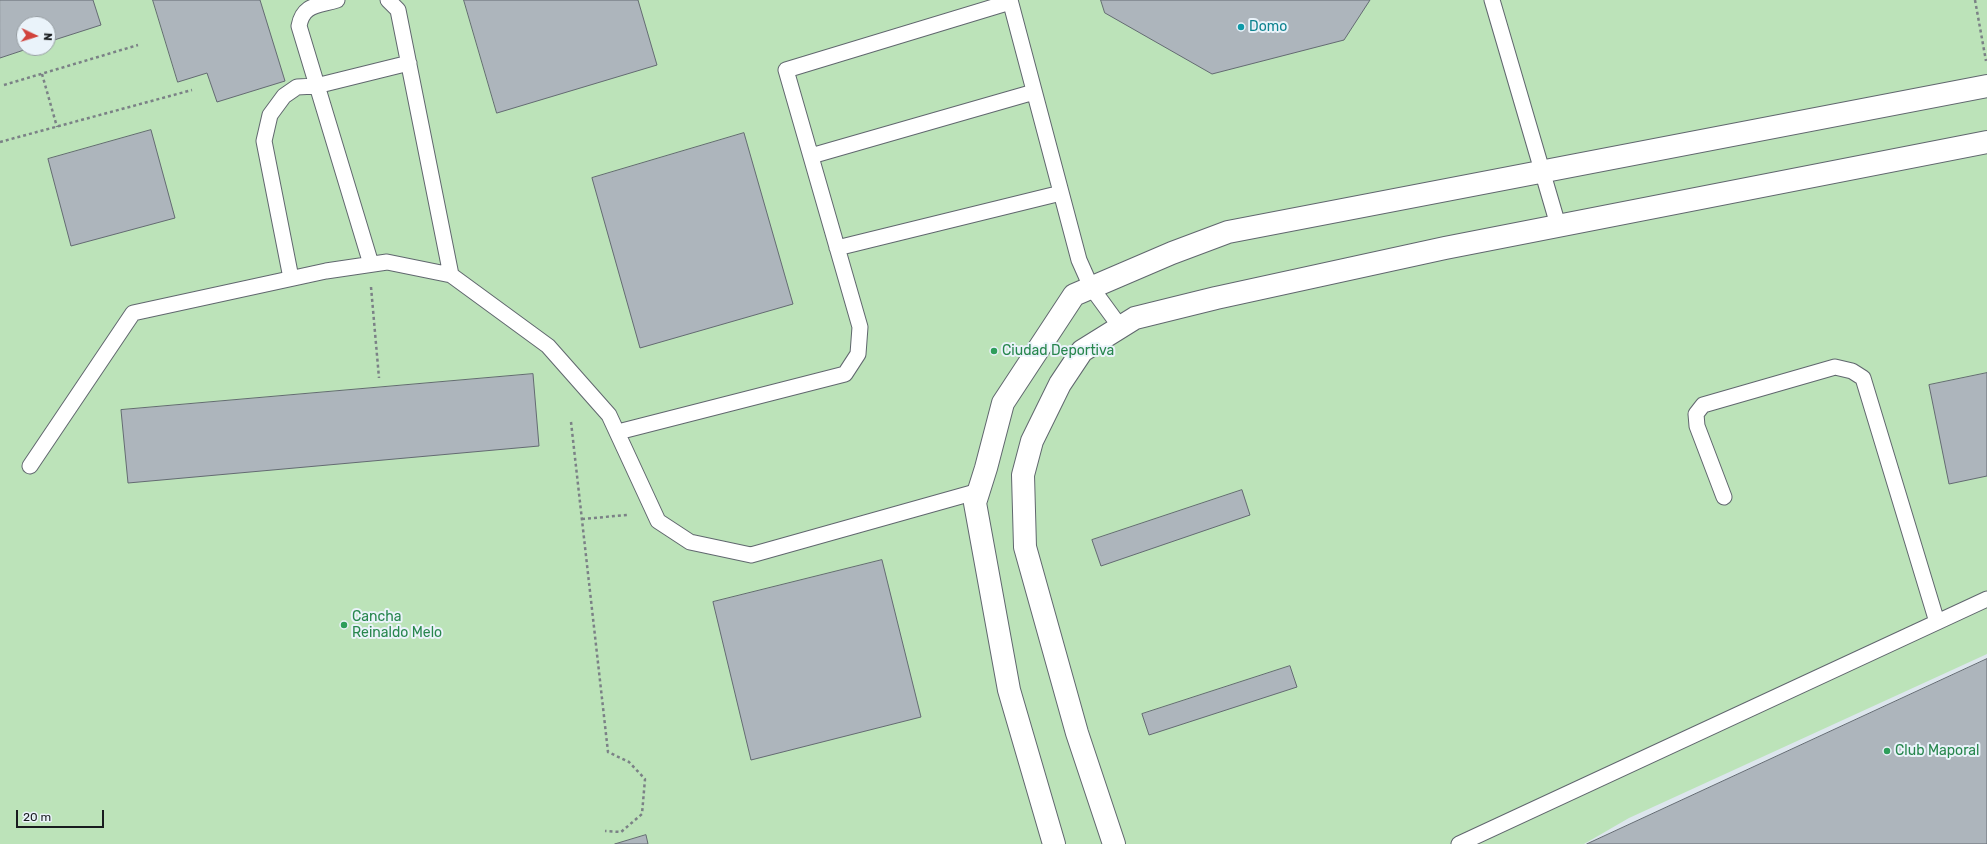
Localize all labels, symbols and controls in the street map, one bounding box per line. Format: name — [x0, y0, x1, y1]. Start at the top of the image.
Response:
north arrow — [16, 16, 56, 56]
place label: Domo — [1249, 19, 1287, 35]
marker: Domo — [1236, 22, 1246, 32]
text: N — [41, 32, 54, 41]
place label: Ciudad Deportiva — [1002, 343, 1114, 359]
marker: Ciudad Deportiva — [989, 346, 999, 356]
place label: Cancha Reinaldo Melo — [352, 609, 442, 642]
marker: Cancha Reinaldo Melo — [339, 620, 349, 630]
place label: Club Maporal — [1895, 743, 1979, 759]
marker: Club Maporal — [1882, 746, 1892, 756]
scale bar — [18, 802, 106, 828]
text: 20 m — [23, 810, 51, 824]

